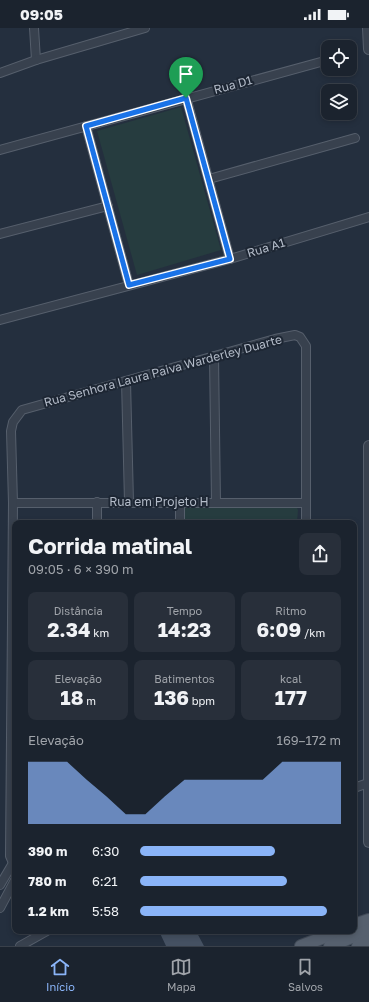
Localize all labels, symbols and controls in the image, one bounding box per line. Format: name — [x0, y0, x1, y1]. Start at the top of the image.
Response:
text: 09:05 — [20, 5, 63, 23]
map controls — [321, 40, 357, 120]
button: locate — [321, 40, 357, 76]
pin — [169, 57, 203, 98]
icon: arrive — [175, 63, 197, 85]
street label: Rua D1 — [212, 72, 254, 97]
button: layers — [321, 84, 357, 120]
street label: Rua A1 — [245, 235, 287, 260]
street label: Rua Senhora Laura Paiva Warderley Duarte — [42, 331, 284, 410]
street label: Rua em Projeto H — [109, 494, 209, 509]
text: Corrida matinal — [28, 532, 192, 559]
button: share — [299, 533, 341, 575]
text: 09:05 · 6 × 390 m — [28, 561, 134, 577]
text: Distância — [54, 604, 103, 617]
text: Tempo — [167, 604, 202, 617]
text: Ritmo — [275, 604, 306, 617]
text: 2.34 — [47, 617, 90, 641]
text: 14:23 — [158, 617, 211, 641]
text: 6:09 — [256, 617, 301, 641]
text: km — [90, 626, 109, 639]
text: /km — [301, 626, 325, 639]
text: Elevação — [55, 672, 102, 685]
text: Batimentos — [154, 672, 215, 685]
text: kcal — [280, 672, 302, 685]
text: 18 — [60, 685, 83, 709]
text: 136 — [154, 685, 189, 709]
text: 177 — [275, 685, 307, 709]
text: m — [83, 694, 96, 707]
text: bpm — [189, 694, 215, 707]
text: Elevação — [28, 732, 84, 748]
text: 169–172 m — [277, 732, 341, 748]
text: 390 m — [28, 843, 67, 859]
text: 6:30 — [92, 843, 119, 859]
text: 780 m — [28, 873, 66, 889]
text: 6:21 — [92, 873, 118, 889]
text: 1.2 km — [28, 903, 69, 919]
text: 5:58 — [92, 903, 119, 919]
tab: Início — [46, 956, 75, 993]
tab: Mapa — [167, 956, 196, 993]
tab: Salvos — [288, 956, 323, 993]

